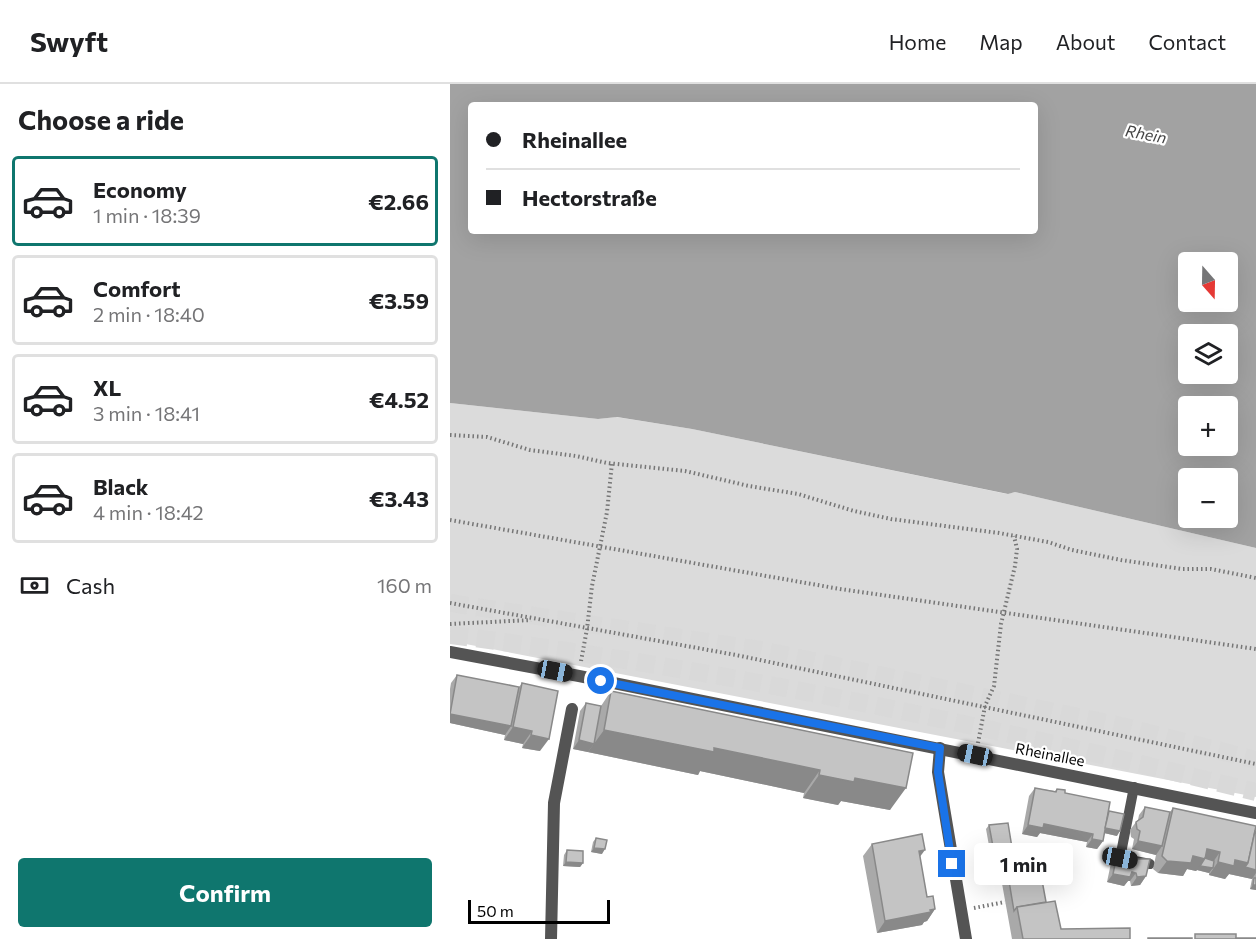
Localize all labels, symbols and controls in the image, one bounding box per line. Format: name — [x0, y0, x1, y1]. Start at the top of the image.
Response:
text: Swyft — [30, 24, 108, 58]
text: Home — [889, 29, 946, 54]
text: Map — [979, 29, 1023, 54]
text: About — [1056, 29, 1115, 54]
text: Contact — [1148, 29, 1226, 54]
text: Choose a ride — [18, 103, 184, 136]
water label: Rhein — [1124, 120, 1168, 147]
text: Rheinallee — [522, 126, 627, 153]
icon: car — [21, 174, 75, 228]
text: Economy — [93, 176, 187, 203]
text: Hectorstraße — [522, 184, 657, 211]
text: €2.66 — [368, 188, 429, 215]
text: 1 min · 18:39 — [93, 203, 201, 227]
north arrow — [1178, 252, 1238, 312]
map controls — [1178, 252, 1238, 528]
icon: car — [21, 273, 75, 327]
text: Comfort — [93, 275, 181, 302]
text: €3.59 — [369, 287, 429, 314]
text: 2 min · 18:40 — [93, 302, 205, 326]
button: layers — [1178, 324, 1238, 384]
icon: car — [21, 372, 75, 426]
text: XL — [93, 374, 121, 401]
text: €4.52 — [369, 386, 429, 413]
button: + — [1178, 396, 1238, 456]
text: 3 min · 18:41 — [93, 401, 200, 425]
button: − — [1178, 468, 1238, 528]
icon: car — [21, 471, 75, 525]
text: Black — [93, 473, 148, 500]
text: €3.43 — [369, 485, 429, 512]
text: 4 min · 18:42 — [93, 500, 203, 524]
icon: cash — [18, 569, 51, 602]
text: Cash — [66, 572, 115, 599]
text: 160 m — [377, 573, 432, 597]
car — [536, 659, 574, 683]
route start — [587, 667, 614, 694]
street label: Rheinallee — [1014, 738, 1086, 770]
car — [956, 742, 994, 768]
callout: 1 min — [973, 843, 1072, 885]
car — [1101, 846, 1139, 870]
route end — [938, 850, 965, 877]
text: 1 min — [1000, 852, 1047, 876]
button: Confirm — [18, 858, 432, 927]
scale bar — [468, 897, 610, 924]
text: 50 m — [477, 901, 514, 920]

